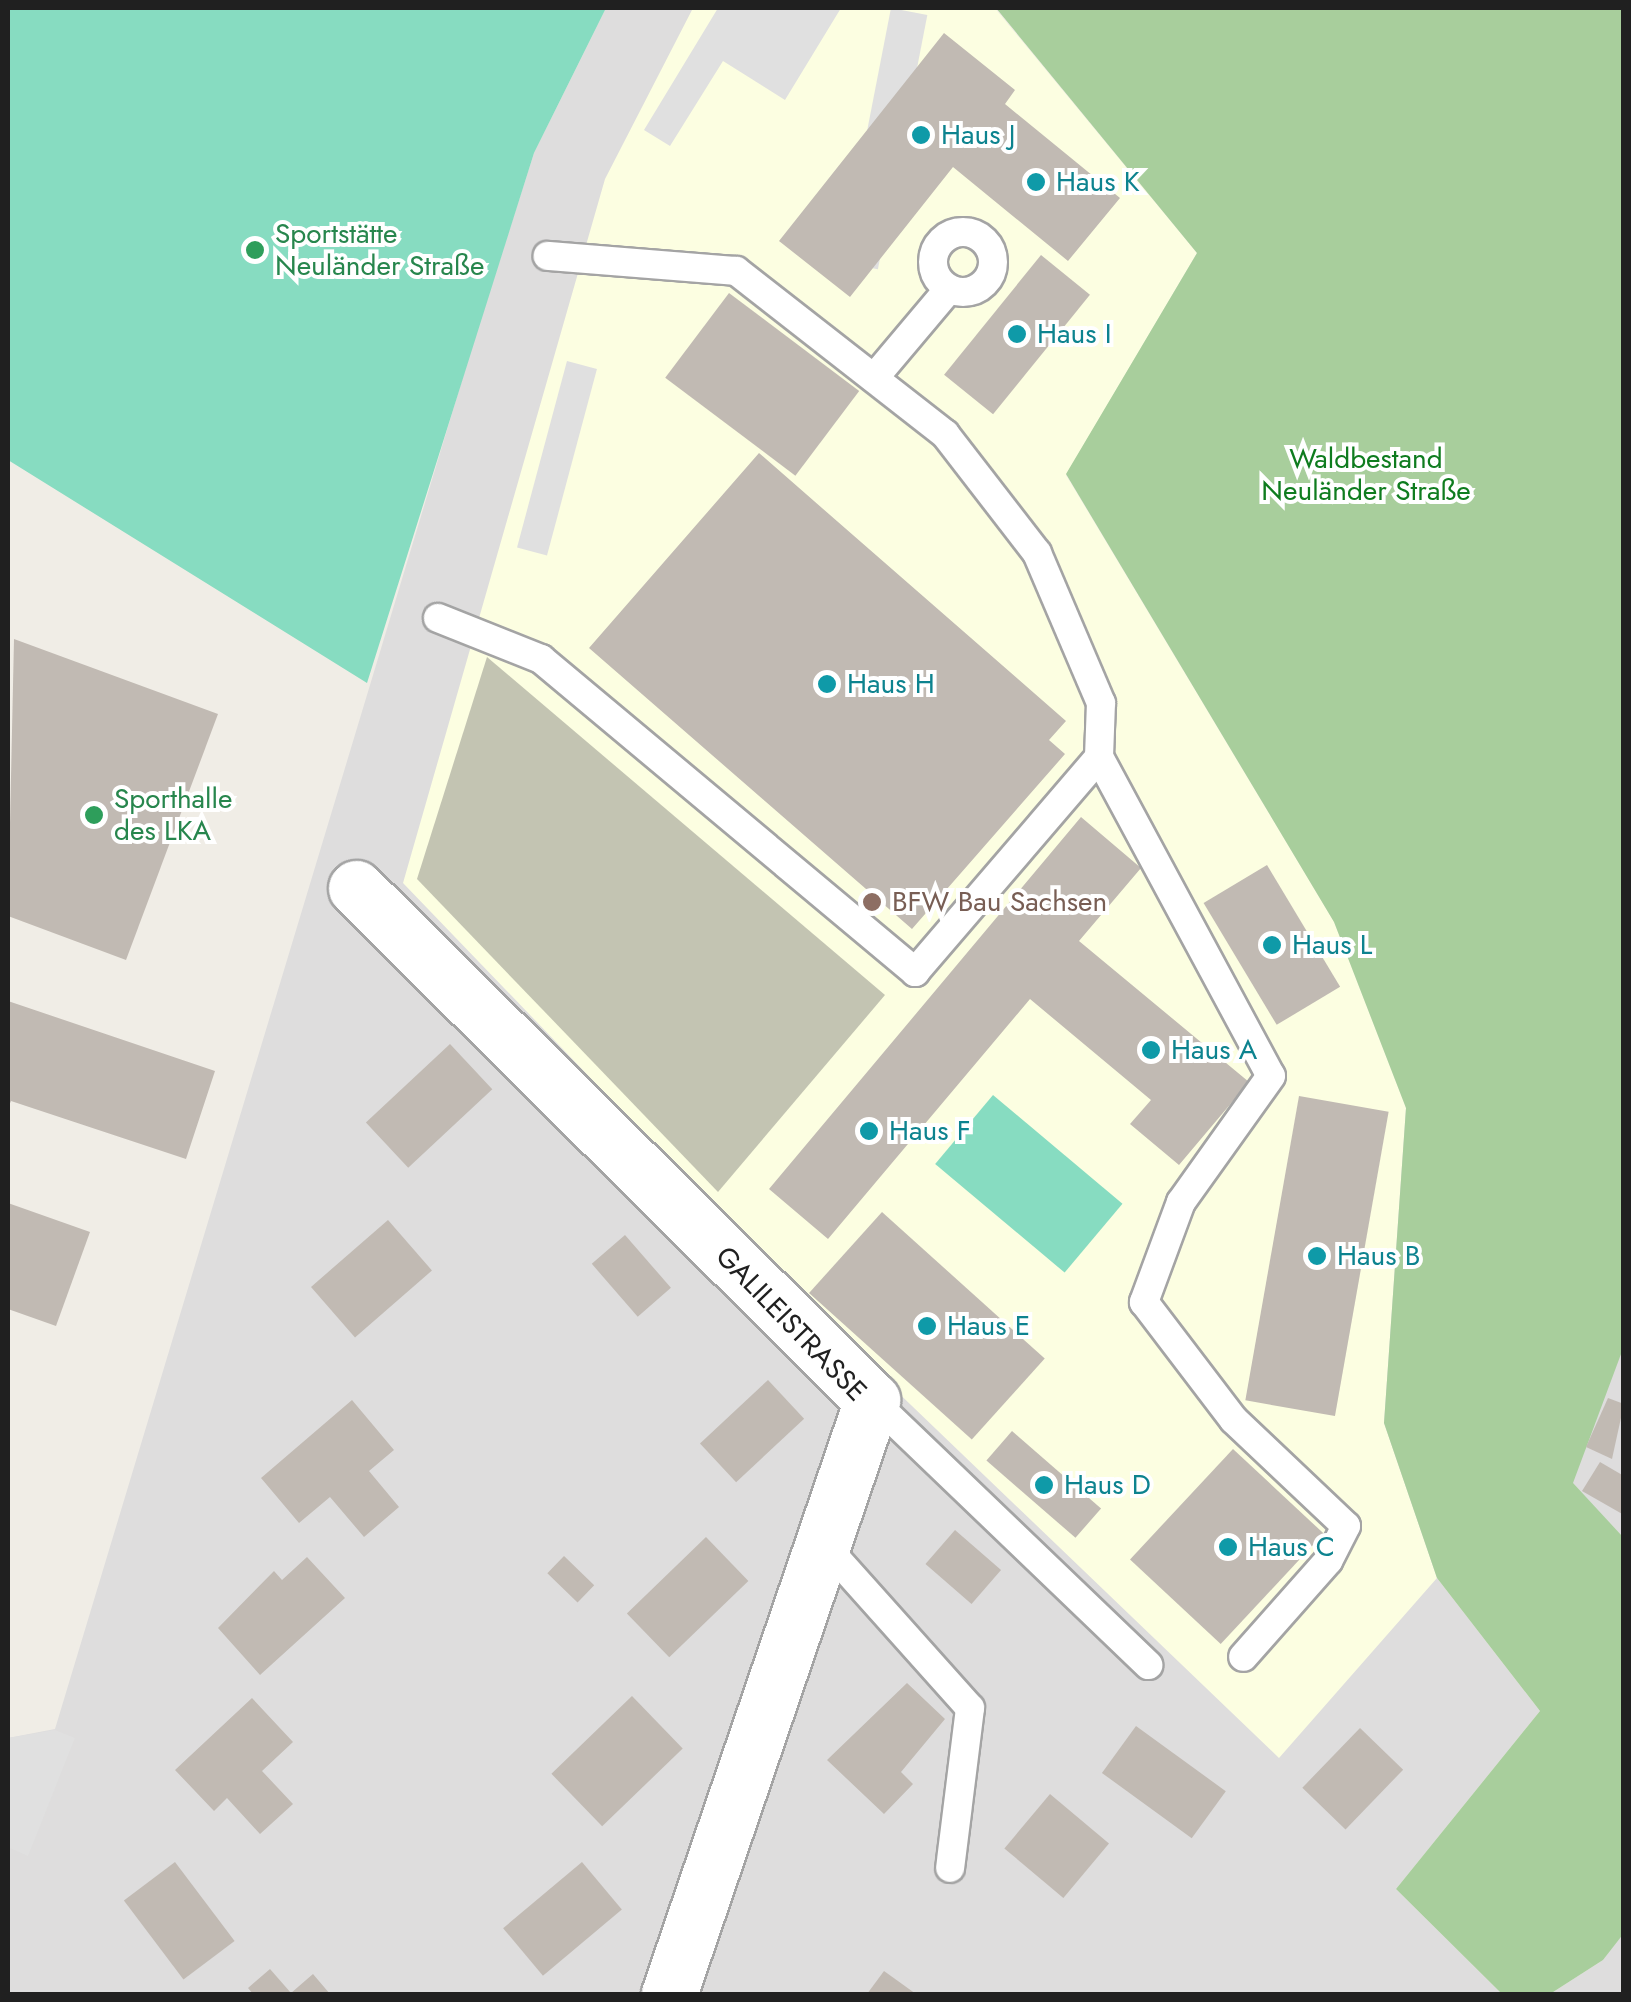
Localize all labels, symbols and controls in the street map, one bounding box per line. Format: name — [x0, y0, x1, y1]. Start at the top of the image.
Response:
place label: Haus J — [941, 118, 1016, 152]
marker: Haus J — [910, 124, 932, 146]
place label: Haus K — [1056, 165, 1140, 199]
marker: Haus K — [1025, 171, 1047, 193]
place label: Sportstätte Neuländer Straße — [275, 217, 484, 283]
marker: Sportstätte Neuländer Straße — [244, 239, 266, 261]
place label: Haus I — [1037, 317, 1112, 351]
marker: Haus I — [1006, 323, 1028, 345]
park label: Waldbestand Neuländer Straße — [1261, 442, 1471, 508]
place label: Haus H — [847, 667, 935, 701]
marker: Haus H — [816, 673, 838, 695]
place label: Sporthalle des LKA — [114, 782, 232, 848]
marker: Sporthalle des LKA — [83, 804, 105, 826]
place label: BFW Bau Sachsen — [892, 885, 1107, 919]
marker: BFW Bau Sachsen — [861, 891, 883, 913]
place label: Haus L — [1292, 928, 1372, 962]
marker: Haus L — [1261, 934, 1283, 956]
place label: Haus A — [1171, 1033, 1257, 1067]
marker: Haus A — [1140, 1039, 1162, 1061]
place label: Haus F — [889, 1114, 971, 1148]
marker: Haus F — [858, 1120, 880, 1142]
place label: Haus B — [1337, 1239, 1420, 1273]
street label: GALILEISTRASSE — [709, 1240, 873, 1408]
marker: Haus B — [1306, 1245, 1328, 1267]
place label: Haus E — [947, 1309, 1030, 1343]
marker: Haus E — [916, 1315, 938, 1337]
place label: Haus D — [1064, 1468, 1151, 1502]
marker: Haus D — [1033, 1474, 1055, 1496]
place label: Haus C — [1248, 1530, 1335, 1564]
marker: Haus C — [1217, 1536, 1239, 1558]

